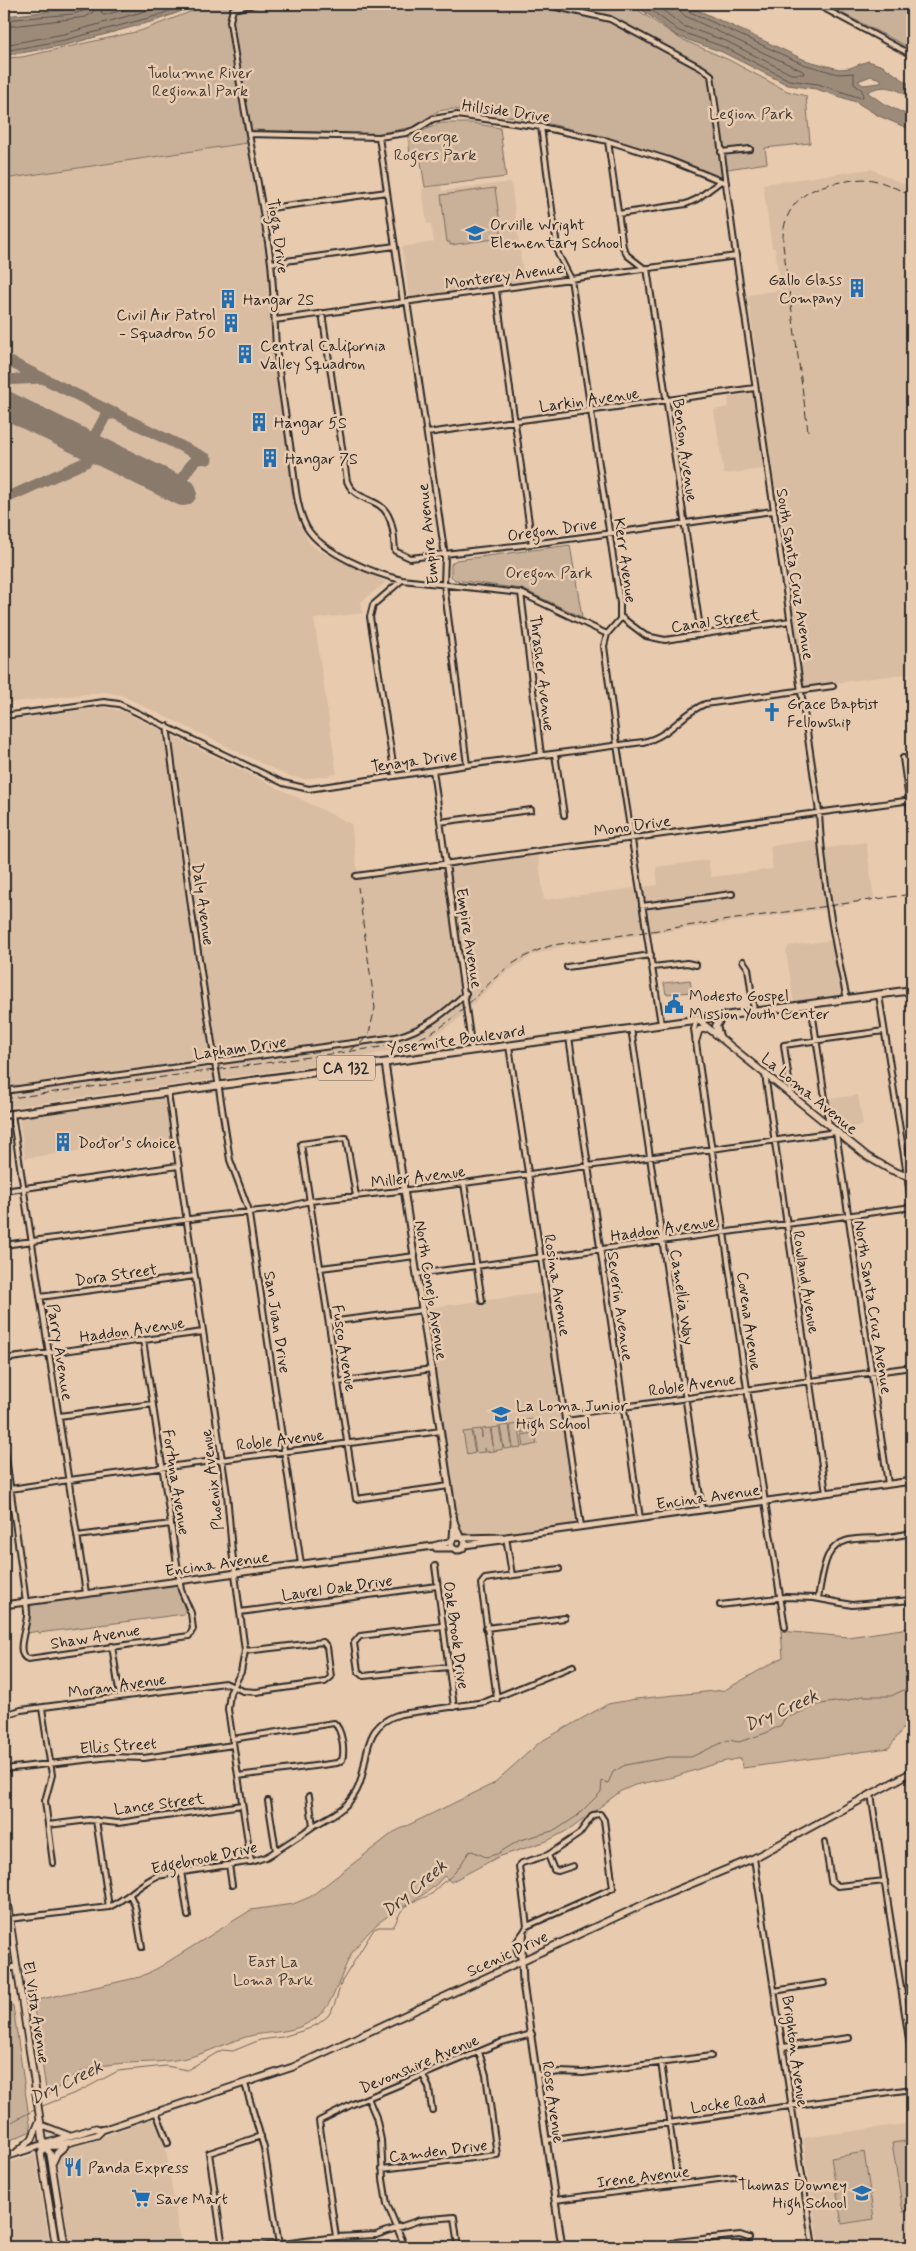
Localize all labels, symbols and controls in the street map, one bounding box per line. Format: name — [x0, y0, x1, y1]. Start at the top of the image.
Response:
park label: Tuolumne River Regional Park — [148, 63, 253, 103]
street label: Hillside Drive — [460, 95, 551, 128]
park label: Legion Park — [709, 104, 793, 126]
park label: George Rogers Park — [394, 127, 476, 167]
street label: Tioga Drive — [261, 197, 293, 275]
place label: Orville Wright Elementary School — [490, 215, 623, 254]
school or university icon: Orville Wright Elementary School — [464, 222, 486, 244]
street label: Monterey Avenue — [444, 258, 565, 295]
place label: Gallo Glass Company — [769, 270, 842, 309]
building icon: Gallo Glass Company — [846, 277, 868, 299]
building icon: Hangar 2S — [217, 288, 239, 310]
place label: Hangar 2S — [243, 290, 314, 312]
place label: Civil Air Patrol - Squadron 50 — [116, 305, 216, 344]
building icon: Civil Air Patrol - Squadron 50 — [220, 312, 242, 334]
place label: Central California Valley Squadron — [260, 336, 386, 375]
building icon: Central California Valley Squadron — [234, 343, 256, 365]
street label: Larkin Avenue — [538, 383, 641, 418]
street label: Benson Avenue — [667, 397, 702, 504]
building icon: Hangar 5S — [248, 411, 270, 433]
place label: Hangar 5S — [274, 413, 347, 435]
building icon: Hangar 7S — [259, 447, 281, 469]
place label: Hangar 7S — [285, 449, 358, 471]
street label: Empire Avenue — [413, 482, 444, 585]
street label: South Santa Cruz Avenue — [771, 487, 818, 662]
street label: Oregon Drive — [506, 514, 599, 548]
street label: Kerr Avenue — [608, 516, 641, 604]
park label: Oregon Park — [506, 563, 593, 585]
street label: Canal Street — [670, 605, 761, 638]
street label: Thrasher Avenue — [524, 614, 559, 732]
place label: Grace Baptist Fellowship — [787, 694, 878, 733]
church icon: Grace Baptist Fellowship — [761, 701, 783, 723]
street label: Tenaya Drive — [370, 745, 459, 778]
street label: Mono Drive — [592, 811, 672, 842]
street label: Daly Avenue — [186, 862, 219, 947]
street label: Empire Avenue — [450, 886, 487, 990]
place label: Modesto Gospel Mission Youth Center — [689, 986, 830, 1025]
public building icon: Modesto Gospel Mission Youth Center — [663, 993, 685, 1015]
street label: Yosemite Boulevard — [386, 1020, 526, 1061]
street label: Lapham Drive — [193, 1032, 288, 1065]
street label: La Loma Avenue — [756, 1049, 862, 1140]
road number: CA 132 — [317, 1056, 375, 1080]
building icon: Doctor's choice — [52, 1131, 74, 1153]
place label: Doctor's choice — [78, 1133, 177, 1154]
street label: Miller Avenue — [370, 1161, 467, 1194]
street label: Haddon Avenue — [609, 1212, 718, 1247]
street label: North Conejo Avenue — [409, 1219, 452, 1362]
street label: North Santa Cruz Avenue — [848, 1219, 897, 1396]
street label: Rowland Avenue — [787, 1229, 824, 1336]
street label: Rosina Avenue — [538, 1233, 575, 1338]
street label: Camellia Way — [664, 1248, 699, 1346]
street label: Severin Avenue — [601, 1250, 638, 1362]
street label: Dora Street — [74, 1259, 159, 1292]
street label: San Juan Drive — [258, 1270, 295, 1375]
street label: Covena Avenue — [731, 1271, 766, 1372]
street label: Parry Avenue — [41, 1302, 78, 1402]
street label: Fusco Avenue — [326, 1303, 361, 1394]
street label: Haddon Avenue — [78, 1313, 187, 1348]
street label: Roble Avenue — [647, 1369, 738, 1402]
place label: La Loma Junior High School — [516, 1396, 628, 1436]
school or university icon: La Loma Junior High School — [490, 1403, 512, 1425]
street label: Roble Avenue — [235, 1425, 326, 1456]
street label: Fortuna Avenue — [157, 1428, 194, 1536]
street label: Phoenix Avenue — [196, 1428, 229, 1532]
street label: Encina Avenue — [655, 1480, 762, 1515]
street label: Encina Avenue — [164, 1547, 271, 1582]
street label: Laurel Oak Drive — [280, 1570, 394, 1607]
street label: Oak Brook Drive — [438, 1580, 473, 1691]
street label: Shaw Avenue — [49, 1620, 142, 1655]
street label: Moran Avenue — [67, 1669, 168, 1704]
water label: Dry Creek — [741, 1684, 822, 1738]
street label: Ellis Street — [79, 1733, 157, 1760]
street label: Lance Street — [113, 1788, 206, 1820]
street label: Edgebrook Drive — [149, 1837, 260, 1881]
water label: Dry Creek — [377, 1854, 452, 1923]
street label: Scenic Drive — [464, 1926, 552, 1982]
park label: East La Loma Park — [233, 1952, 313, 1991]
street label: El Vista Avenue — [17, 1960, 54, 2065]
street label: Brighton Avenue — [775, 1994, 813, 2109]
street label: Devonshire Avenue — [357, 2030, 483, 2099]
water label: Dry Creek — [26, 2055, 107, 2111]
street label: Rose Avenue — [536, 2060, 569, 2145]
street label: Locke Road — [689, 2088, 767, 2119]
street label: Camden Drive — [388, 2135, 489, 2168]
restaurant icon: Panda Express — [62, 2156, 84, 2178]
place label: Panda Express — [88, 2158, 189, 2179]
street label: Irene Avenue — [596, 2161, 691, 2194]
place label: Thomas Downey High School — [738, 2175, 847, 2215]
school or university icon: Thomas Downey High School — [851, 2182, 873, 2204]
supermarket icon: Save Mart — [130, 2187, 152, 2209]
place label: Save Mart — [156, 2189, 228, 2210]

